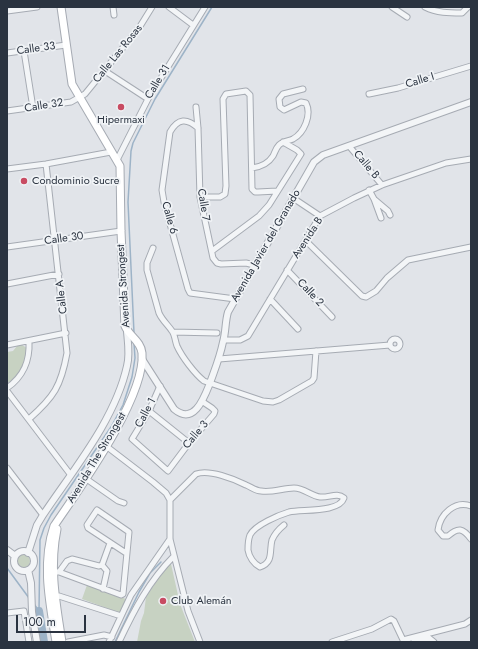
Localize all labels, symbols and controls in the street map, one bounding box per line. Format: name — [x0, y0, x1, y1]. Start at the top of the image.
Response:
street label: Calle Las Rosas — [90, 22, 146, 86]
street label: Calle 33 — [16, 40, 56, 58]
street label: Calle 31 — [143, 62, 173, 102]
street label: Calle I — [404, 70, 436, 92]
street label: Calle 32 — [24, 96, 64, 116]
marker: Hipermaxi — [116, 102, 126, 112]
place label: Hipermaxi — [97, 113, 145, 127]
street label: Calle B — [350, 148, 382, 182]
place label: Condominio Sucre — [32, 174, 119, 188]
marker: Condominio Sucre — [19, 176, 29, 186]
street label: Avenida Javier del Granado — [228, 187, 304, 305]
street label: Calle 7 — [194, 188, 212, 222]
street label: Calle 6 — [158, 200, 180, 236]
street label: Avenida B — [290, 215, 326, 261]
street label: Calle 30 — [44, 230, 84, 248]
street label: Avenida Strongest — [114, 244, 134, 328]
street label: Calle 2 — [294, 276, 326, 310]
street label: Calle A — [53, 279, 71, 315]
street label: Calle 1 — [133, 396, 159, 430]
street label: Avenida The Strongest — [65, 410, 129, 506]
street label: Calle 3 — [180, 418, 212, 452]
place label: Club Alemán — [171, 594, 232, 608]
marker: Club Alemán — [158, 596, 168, 606]
scale bar — [18, 607, 88, 633]
text: 100 m — [23, 613, 56, 631]

